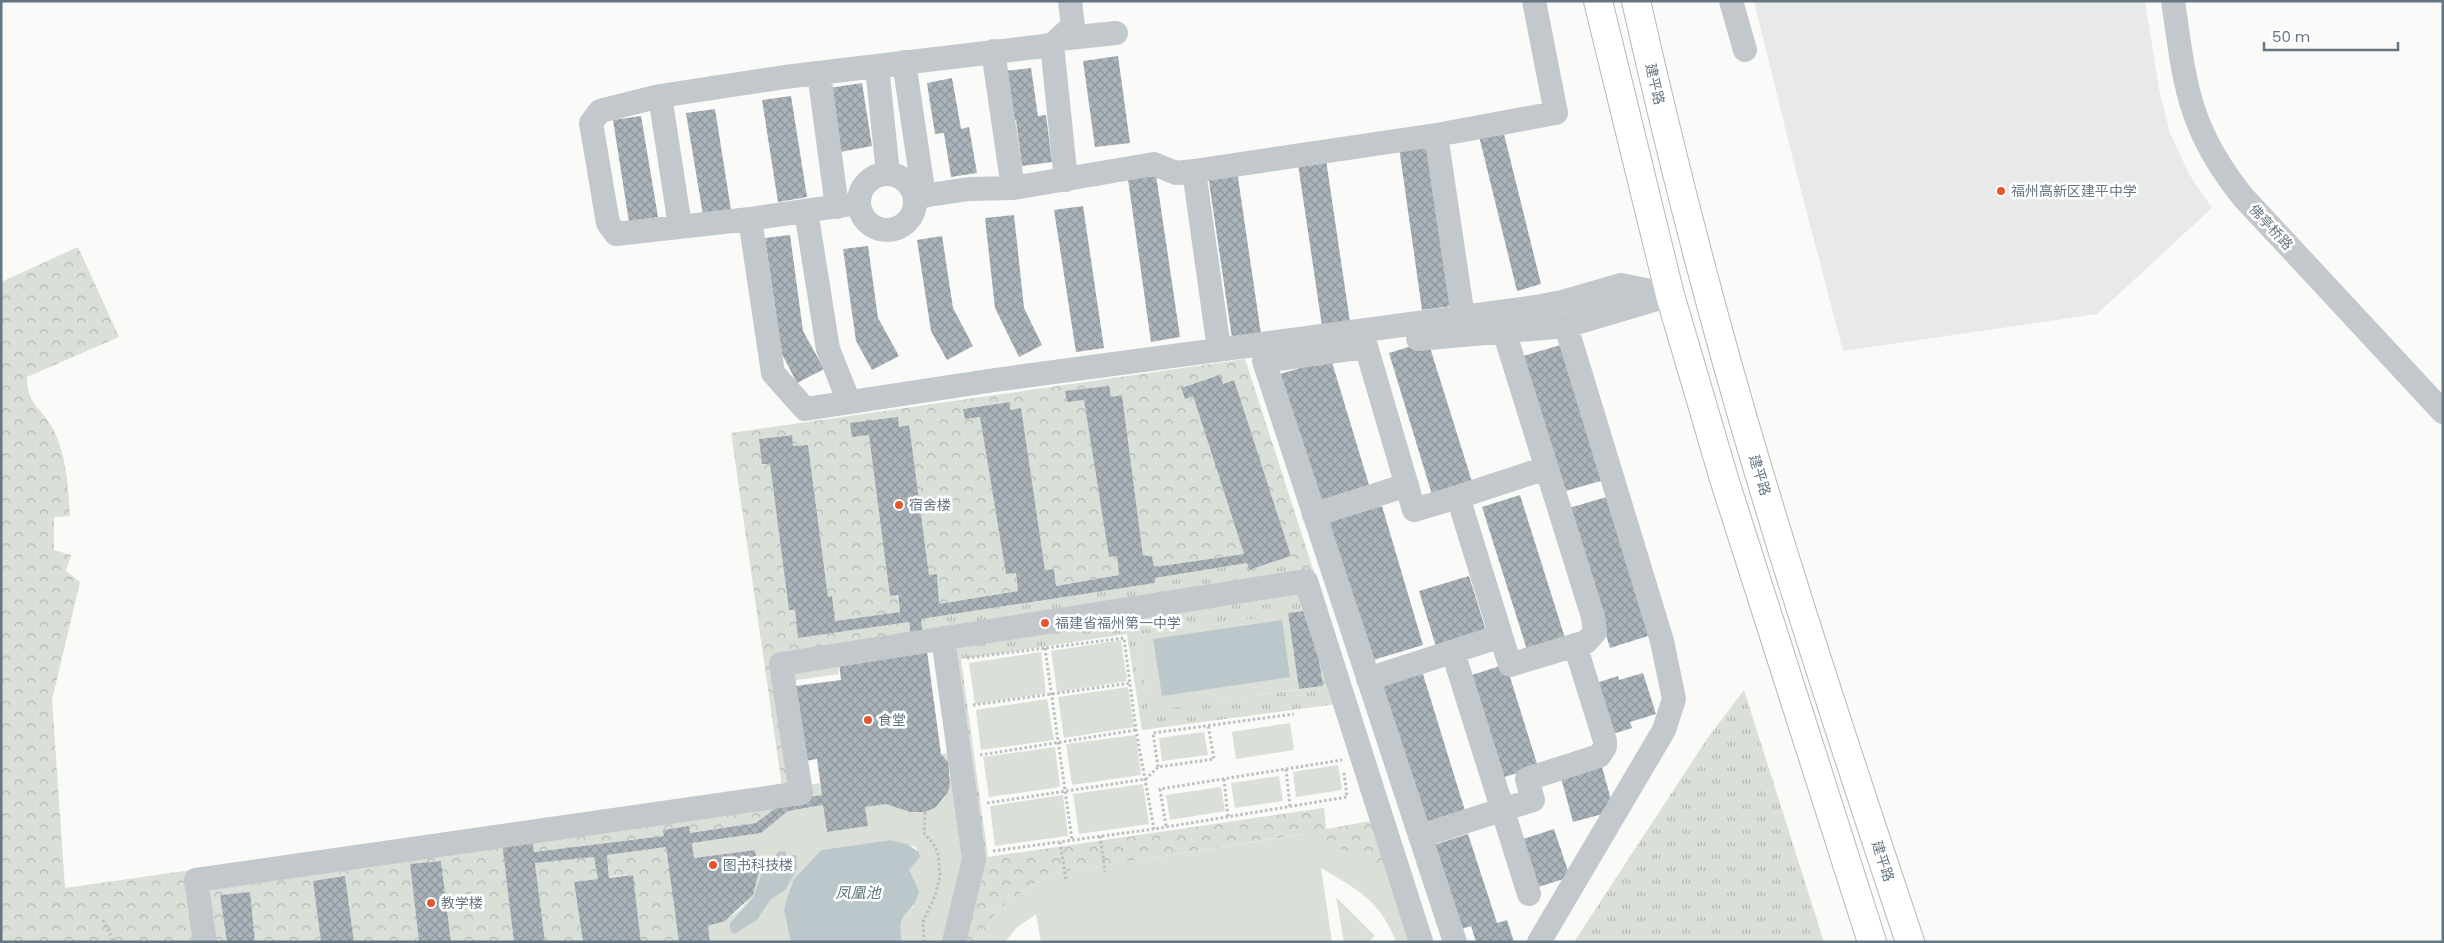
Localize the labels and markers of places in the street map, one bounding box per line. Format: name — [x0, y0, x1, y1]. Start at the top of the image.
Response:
place label: 福州高新区建平中学 — [2011, 181, 2137, 201]
marker: 福州高新区建平中学 — [1995, 185, 2007, 197]
place label: 宿舍楼 — [909, 495, 951, 515]
marker: 宿舍楼 — [893, 499, 905, 511]
place label: 福建省福州第一中学 — [1055, 613, 1181, 633]
marker: 福建省福州第一中学 — [1039, 617, 1051, 629]
place label: 食堂 — [878, 710, 906, 730]
marker: 食堂 — [862, 714, 874, 726]
place label: 图书科技楼 — [723, 855, 793, 875]
marker: 图书科技楼 — [707, 859, 719, 871]
place label: 教学楼 — [441, 893, 483, 913]
marker: 教学楼 — [425, 897, 437, 909]

